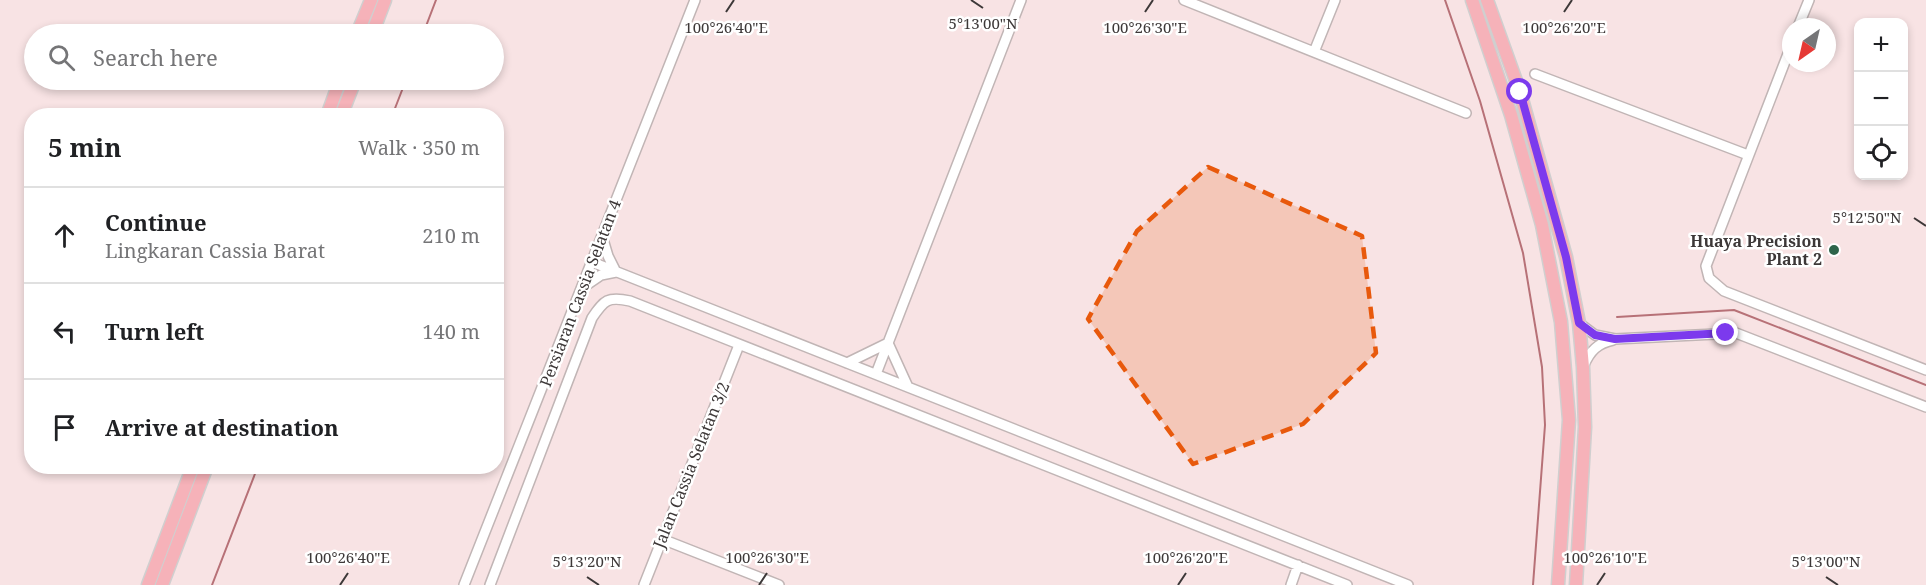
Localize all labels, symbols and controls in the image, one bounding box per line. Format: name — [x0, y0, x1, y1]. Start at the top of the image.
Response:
text: 5°13'00"N — [949, 13, 1018, 33]
text: 100°26'40"E — [684, 17, 768, 37]
text: 100°26'30"E — [1103, 17, 1187, 37]
text: 100°26'20"E — [1522, 17, 1606, 37]
north arrow — [1782, 18, 1836, 72]
map controls — [1854, 18, 1908, 180]
button: + — [1854, 18, 1908, 72]
search box — [24, 24, 504, 90]
icon: search — [45, 41, 78, 74]
text: Search here — [93, 42, 218, 72]
button: − — [1854, 72, 1908, 126]
route start — [1506, 78, 1532, 104]
button: locate — [1854, 126, 1908, 180]
text: 5 min — [48, 129, 122, 165]
text: Walk · 350 m — [358, 134, 480, 161]
street label: Persiaran Cassia Selatan 4 — [534, 196, 626, 390]
text: Continue — [105, 207, 207, 237]
text: 5°12'50"N — [1833, 207, 1902, 227]
icon: ahead — [48, 219, 81, 252]
text: 210 m — [422, 222, 480, 249]
place label: Huaya Precision Plant 2 — [1690, 230, 1822, 270]
text: Lingkaran Cassia Barat — [105, 237, 325, 264]
marker: Huaya Precision Plant 2 — [1827, 243, 1841, 257]
icon: left — [48, 315, 81, 348]
text: Turn left — [105, 316, 204, 346]
text: 140 m — [422, 318, 480, 345]
route end — [1712, 319, 1738, 345]
street label: Jalan Cassia Selatan 3/2 — [647, 379, 734, 552]
icon: arrive — [48, 411, 81, 444]
text: Arrive at destination — [105, 412, 339, 442]
text: 100°26'40"E — [306, 547, 390, 567]
text: 100°26'30"E — [725, 547, 809, 567]
text: 100°26'20"E — [1144, 547, 1228, 567]
text: 100°26'10"E — [1563, 547, 1647, 567]
text: 5°13'20"N — [553, 551, 622, 571]
text: 5°13'00"N — [1792, 551, 1861, 571]

